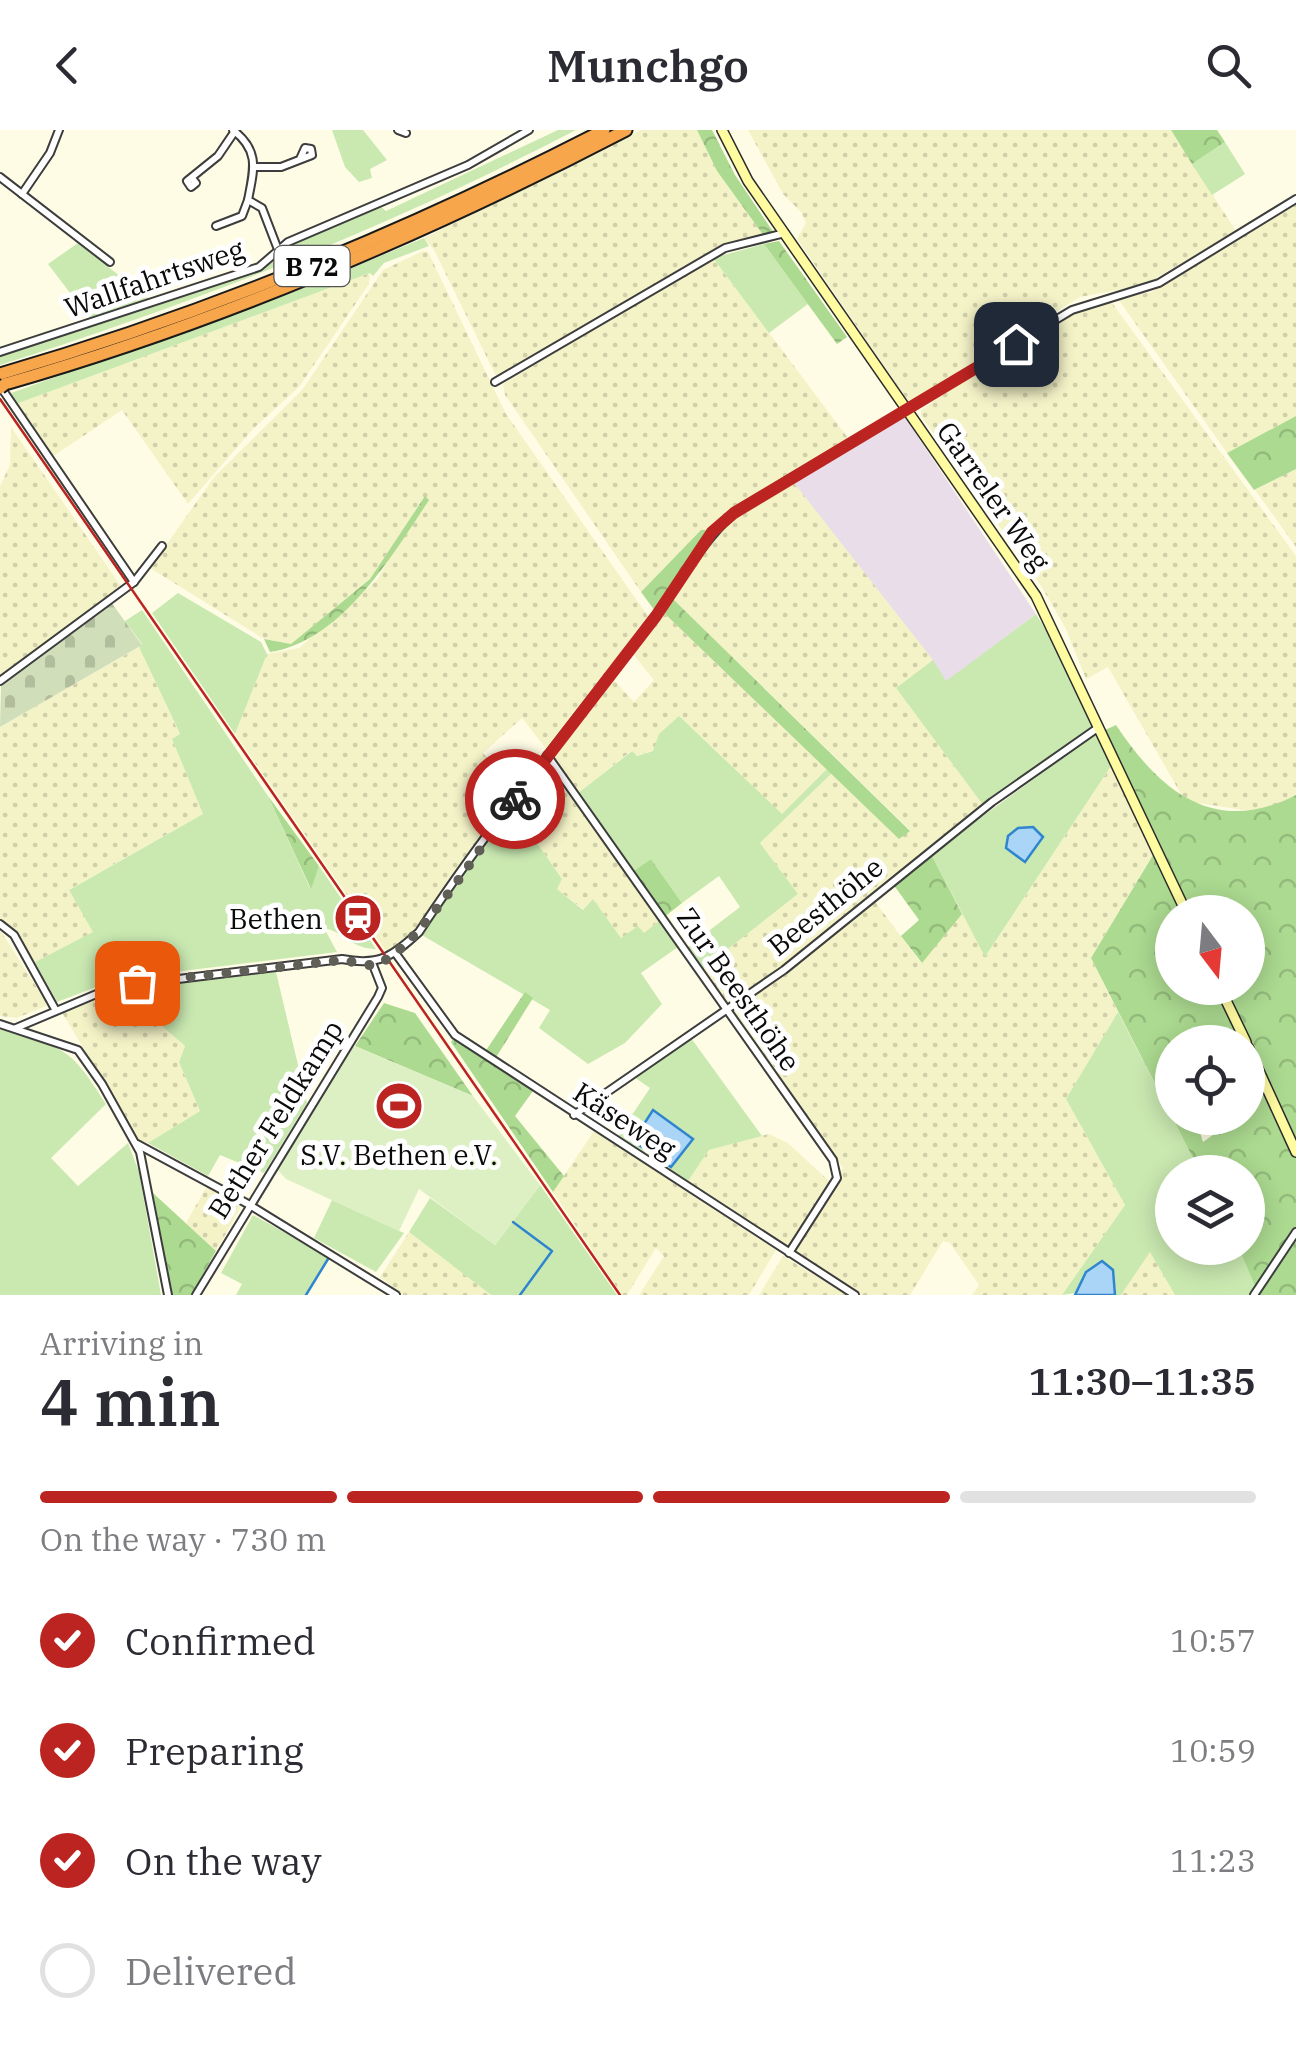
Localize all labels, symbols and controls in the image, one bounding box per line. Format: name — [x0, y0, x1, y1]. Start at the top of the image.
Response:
text: Munchgo — [547, 36, 749, 94]
icon: back — [40, 38, 95, 93]
icon: search — [1201, 38, 1256, 93]
street label: Wallfahrtsweg — [59, 230, 249, 326]
road number: B 72 — [274, 246, 350, 286]
pin — [974, 302, 1059, 387]
icon: home — [989, 317, 1044, 372]
street label: Garreler Weg — [929, 414, 1059, 578]
courier — [465, 749, 565, 849]
icon: bike — [488, 772, 543, 827]
street label: Beesthöhe — [760, 848, 890, 964]
station icon: Bethen — [332, 892, 384, 944]
north arrow — [1155, 895, 1265, 1005]
map controls — [1155, 895, 1265, 1265]
place label: Bethen — [229, 900, 323, 937]
street label: Zur Beesthöhe — [669, 900, 809, 1078]
pin — [95, 941, 180, 1026]
icon: bag — [110, 956, 165, 1011]
street label: Bether Feldkamp — [199, 1013, 351, 1225]
button: locate — [1155, 1025, 1265, 1135]
street label: Käseweg — [567, 1073, 683, 1167]
sports icon: S.V. Bethen e.V. — [373, 1080, 425, 1132]
place label: S.V. Bethen e.V. — [300, 1136, 498, 1173]
button: layers — [1155, 1155, 1265, 1265]
text: Arriving in — [40, 1322, 203, 1364]
text: 11:30–11:35 — [1029, 1356, 1256, 1405]
text: 4 min — [40, 1359, 221, 1444]
text: On the way · 730 m — [40, 1518, 326, 1560]
icon: check — [40, 1613, 95, 1668]
text: Confirmed — [125, 1616, 316, 1665]
text: 10:57 — [1170, 1619, 1256, 1661]
icon: check — [40, 1723, 95, 1778]
text: Preparing — [125, 1726, 304, 1775]
text: 10:59 — [1170, 1729, 1256, 1771]
icon: check — [40, 1833, 95, 1888]
text: On the way — [125, 1836, 322, 1885]
text: 11:23 — [1170, 1839, 1256, 1881]
text: Delivered — [125, 1946, 297, 1995]

